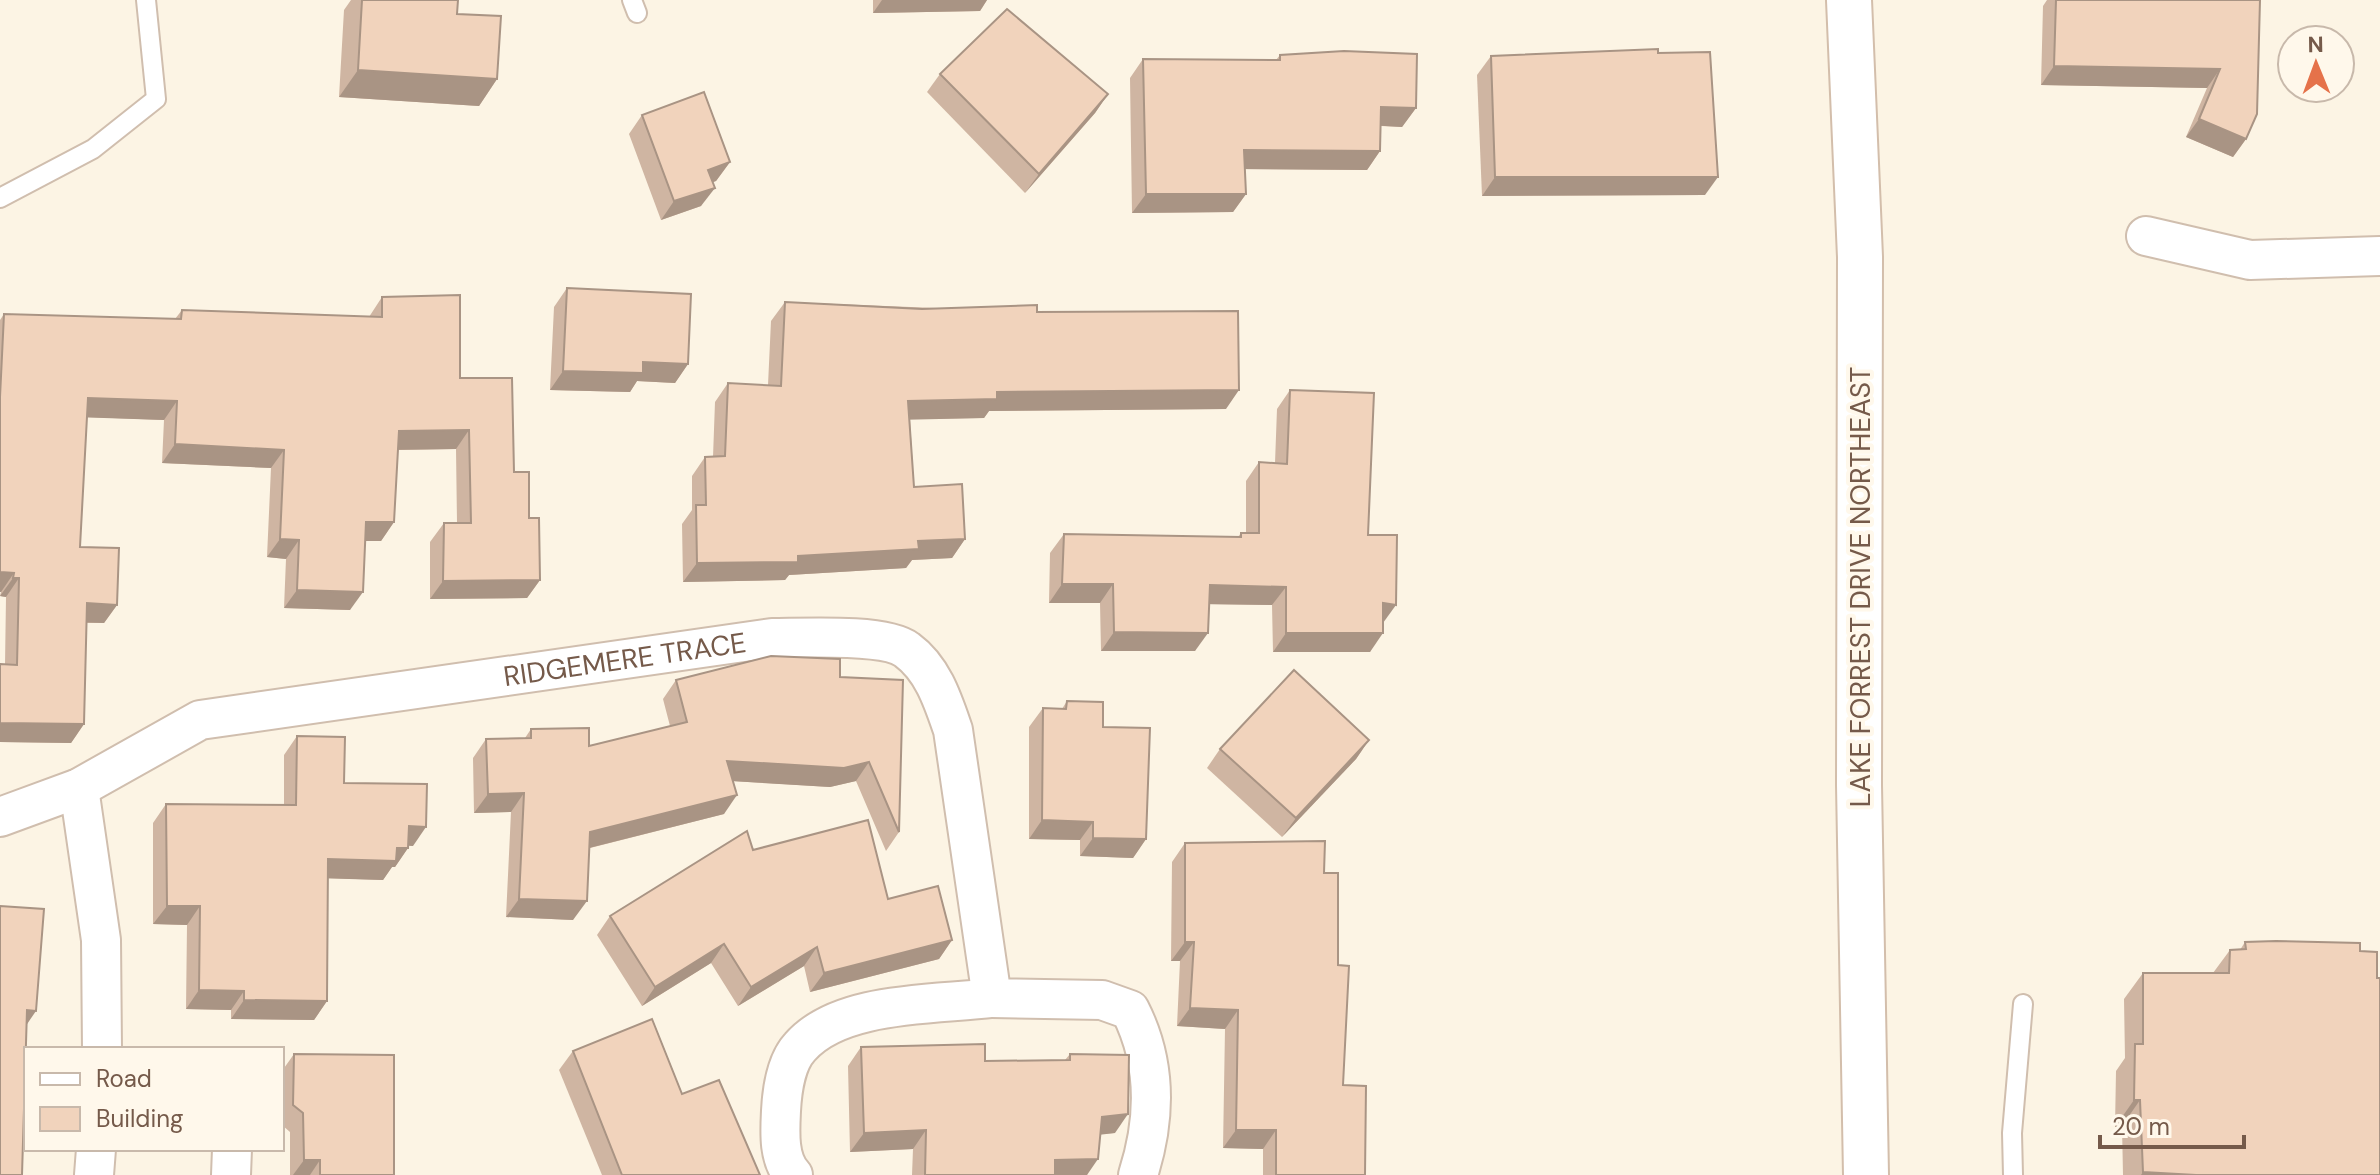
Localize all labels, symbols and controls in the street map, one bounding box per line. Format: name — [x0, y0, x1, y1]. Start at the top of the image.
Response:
north arrow — [2276, 24, 2356, 104]
text: N — [2307, 30, 2324, 59]
street label: LAKE FORREST DRIVE NORTHEAST — [1842, 367, 1879, 807]
street label: RIDGEMERE TRACE — [501, 623, 748, 695]
legend — [24, 1047, 284, 1151]
text: Road — [96, 1063, 152, 1094]
scale bar — [2100, 1099, 2244, 1149]
text: Building — [96, 1103, 183, 1134]
text: 20 m — [2112, 1111, 2170, 1142]

